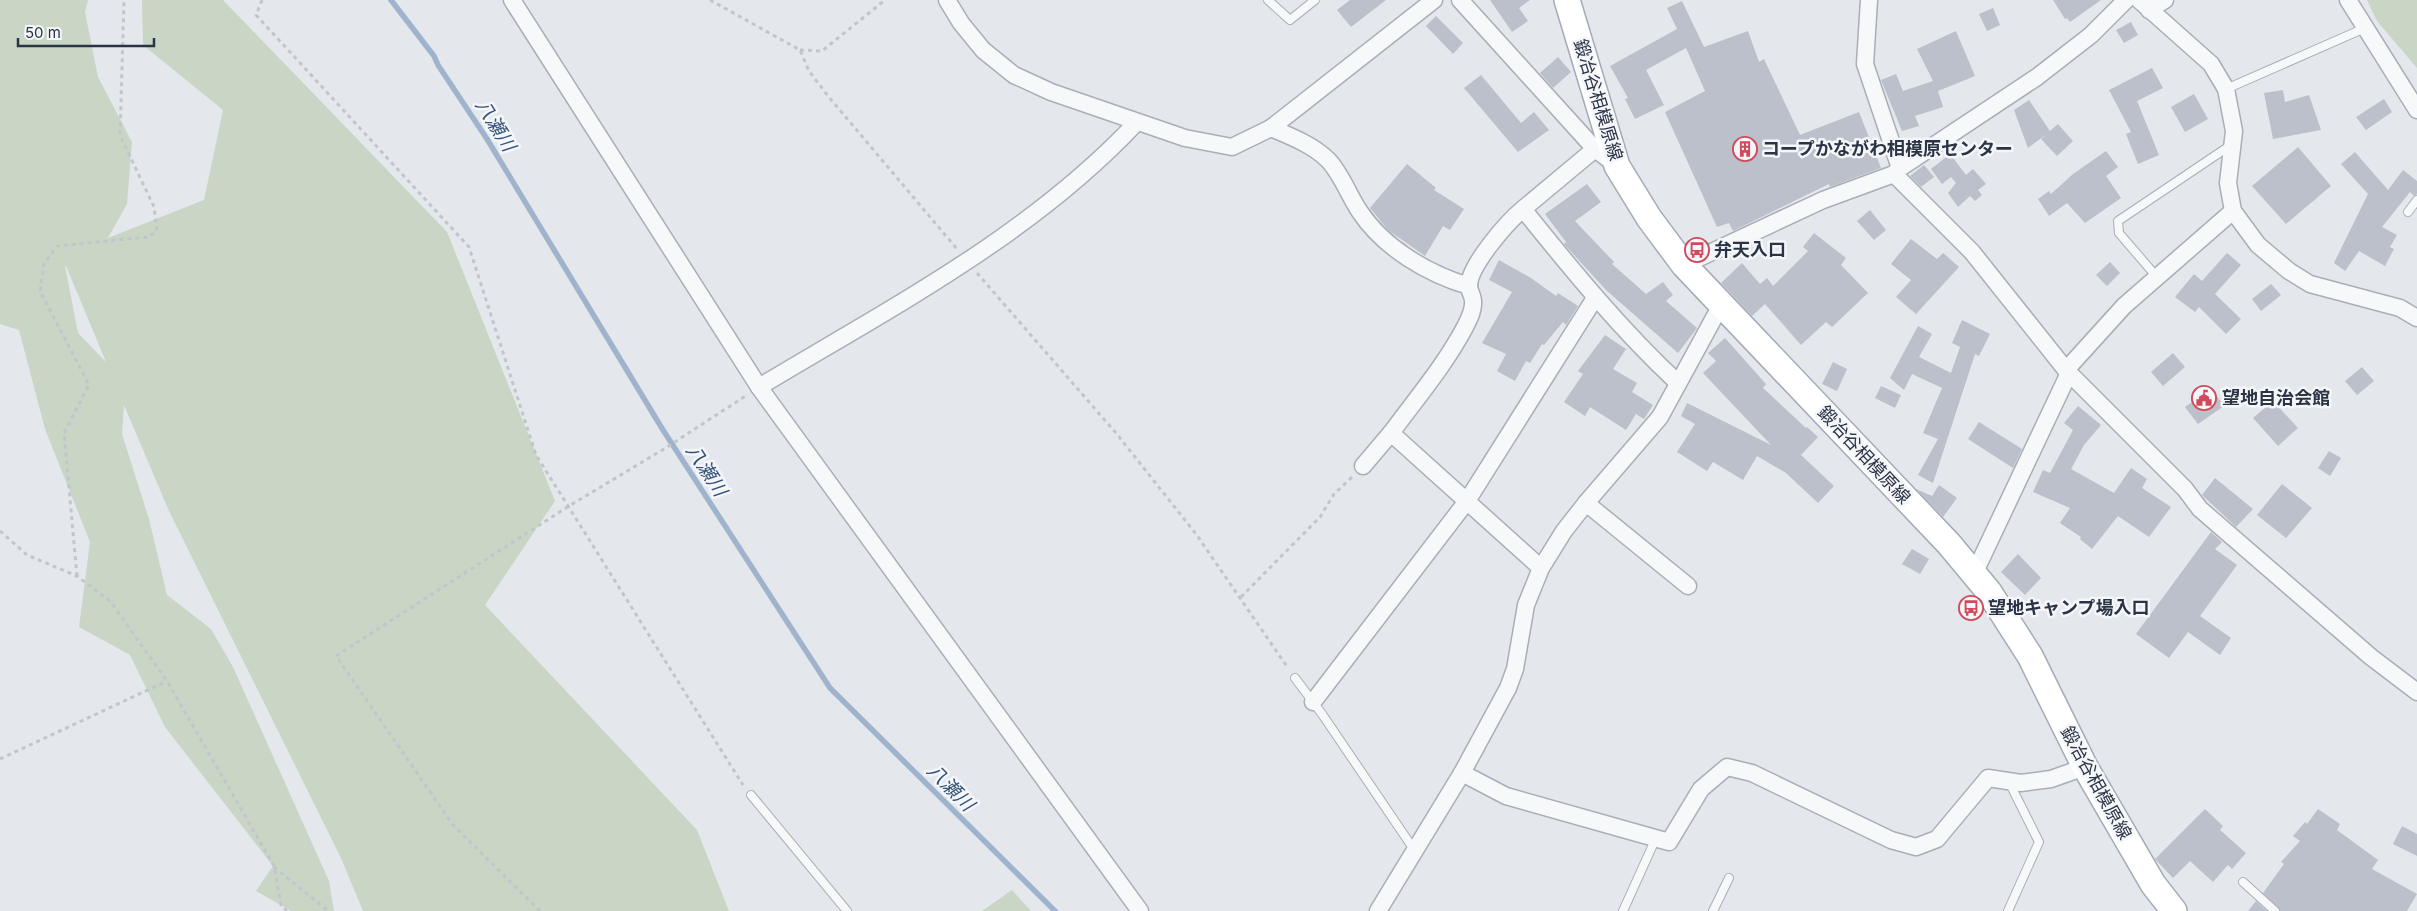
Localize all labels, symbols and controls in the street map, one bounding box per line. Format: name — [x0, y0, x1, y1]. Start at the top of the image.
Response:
scale bar — [18, 15, 154, 47]
text: 50 m — [25, 23, 61, 42]
street label: 鍛冶谷相模原線 — [1570, 37, 1627, 163]
water label: 八瀬川 — [471, 95, 521, 157]
building icon: コープかながわ相模原センター — [1732, 136, 1758, 162]
place label: コープかながわ相模原センター — [1762, 138, 2013, 159]
bus stop icon: 弁天入口 — [1684, 237, 1710, 263]
place label: 弁天入口 — [1714, 239, 1786, 260]
public building icon: 望地自治会館 — [2191, 385, 2217, 411]
place label: 望地自治会館 — [2222, 387, 2330, 408]
street label: 鍛冶谷相模原線 — [1814, 401, 1915, 508]
water label: 八瀬川 — [681, 440, 733, 502]
bus stop icon: 望地キャンプ場入口 — [1958, 595, 1984, 621]
place label: 望地キャンプ場入口 — [1988, 597, 2149, 618]
street label: 鍛冶谷相模原線 — [2057, 723, 2136, 843]
water label: 八瀬川 — [922, 759, 980, 817]

